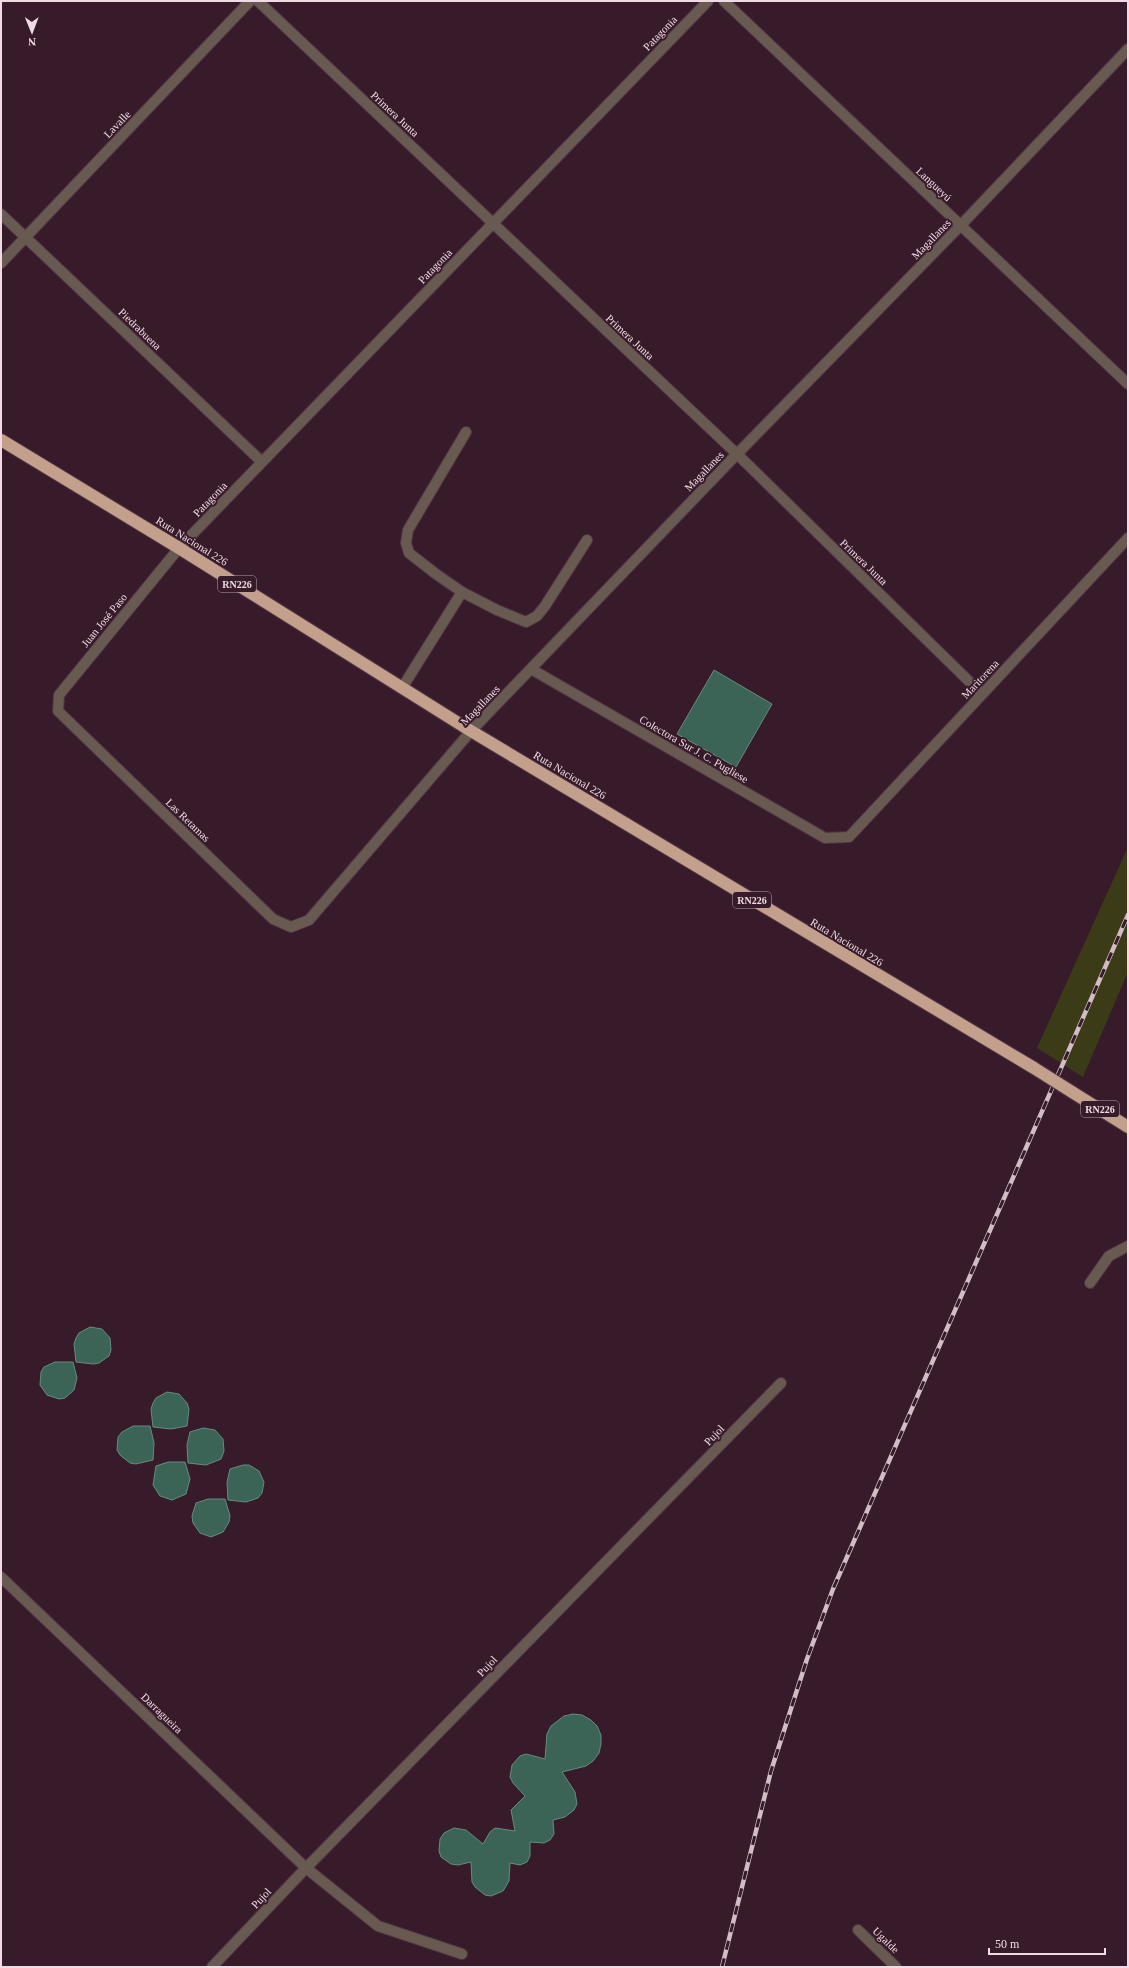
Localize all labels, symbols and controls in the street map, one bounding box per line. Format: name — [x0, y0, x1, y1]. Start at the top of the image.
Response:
north arrow — [12, 12, 52, 52]
street label: Patagonia — [641, 13, 679, 53]
text: N — [28, 36, 36, 48]
street label: Primera Junta — [369, 89, 421, 139]
street label: Lavalle — [101, 108, 133, 140]
street label: Langueyú — [914, 165, 955, 204]
street label: Magallanes — [909, 217, 953, 261]
street label: Patagonia — [416, 246, 454, 286]
street label: Piedrabuena — [116, 306, 164, 352]
street label: Primera Junta — [604, 312, 656, 362]
street label: Magallanes — [682, 449, 726, 493]
street label: Patagonia — [191, 479, 229, 519]
street label: Ruta Nacional 226 — [154, 514, 231, 568]
street label: Primera Junta — [838, 537, 890, 588]
road number: RN226 — [218, 576, 256, 592]
street label: Juan José Paso — [79, 590, 130, 649]
street label: Maritorena — [959, 657, 1001, 701]
street label: Magallanes — [458, 683, 502, 727]
street label: Colectora Sur J. C. Pugliese — [638, 713, 751, 785]
street label: Ruta Nacional 226 — [532, 749, 609, 802]
street label: Las Retamas — [164, 796, 212, 844]
road number: RN226 — [733, 892, 771, 908]
street label: Ruta Nacional 226 — [809, 916, 886, 969]
road number: RN226 — [1081, 1101, 1119, 1117]
street label: Pujol — [702, 1422, 726, 1448]
street label: Pujol — [475, 1653, 499, 1679]
street label: Darragueira — [139, 1690, 185, 1736]
street label: Pujol — [249, 1885, 273, 1911]
street label: Ugalde — [870, 1925, 902, 1955]
scale bar — [989, 1930, 1105, 1956]
text: 50 m — [995, 1937, 1020, 1951]

